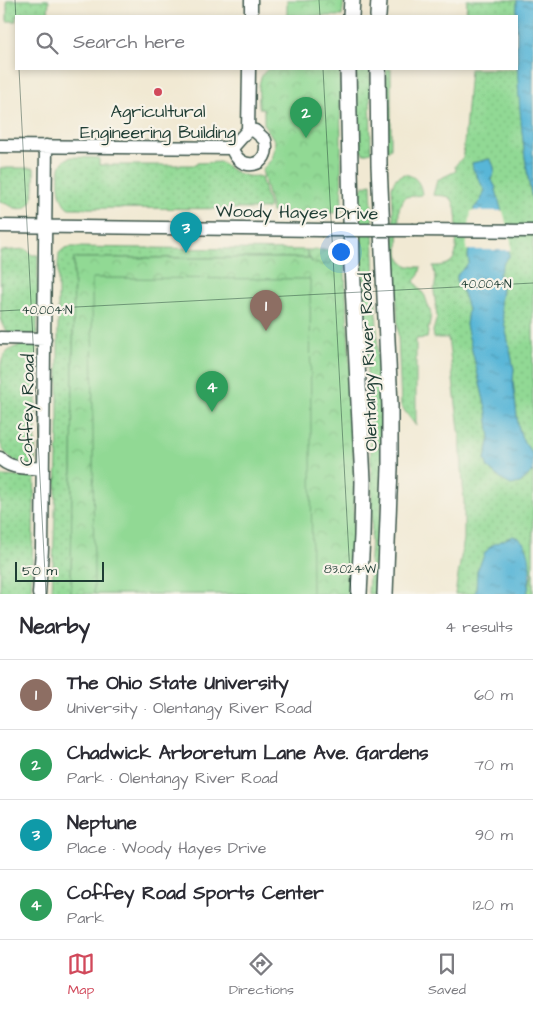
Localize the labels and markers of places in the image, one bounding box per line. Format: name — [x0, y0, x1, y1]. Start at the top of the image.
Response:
marker: Agricultural Engineering Building — [152, 86, 164, 98]
pin: 2 — [290, 97, 322, 138]
place label: Agricultural Engineering Building — [80, 99, 236, 146]
pin: 3 — [170, 212, 202, 253]
pin: 1 — [250, 290, 282, 331]
pin: 4 — [196, 371, 228, 412]

